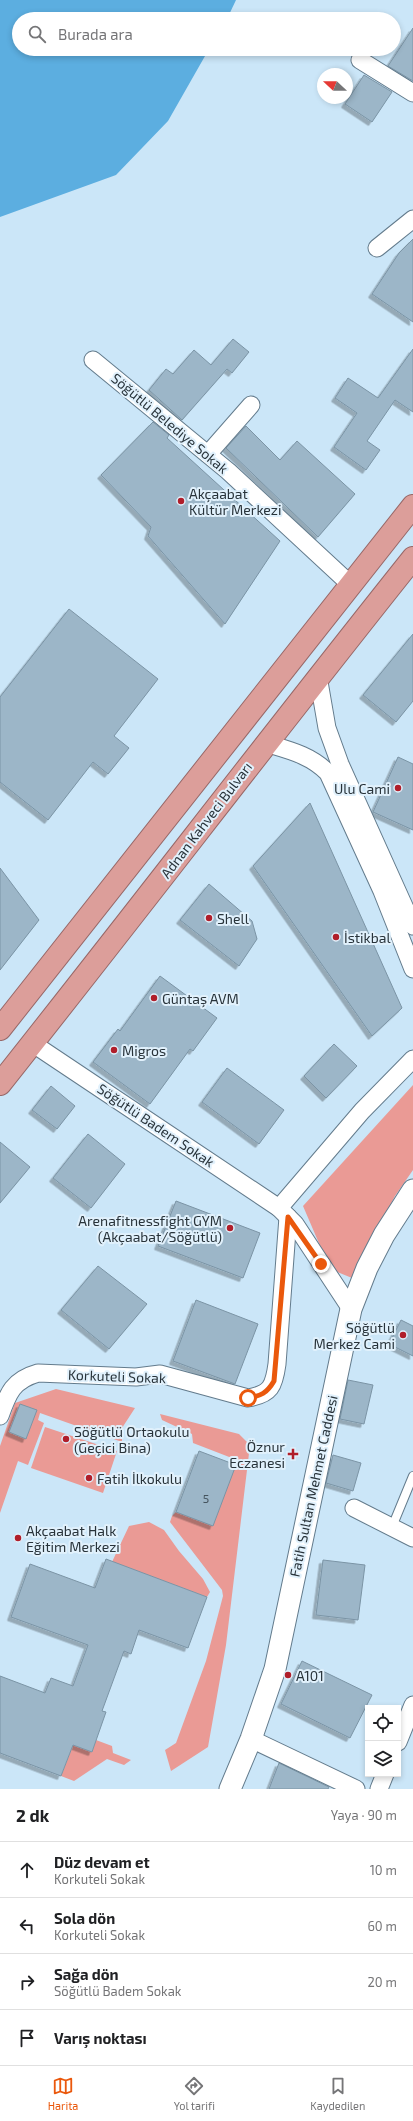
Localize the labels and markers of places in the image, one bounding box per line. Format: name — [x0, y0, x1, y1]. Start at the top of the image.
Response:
place label: Akçaabat Kültür Merkezi — [189, 485, 281, 518]
marker: Akçaabat Kültür Merkezi — [176, 496, 186, 506]
place label: Ulu Cami — [334, 780, 390, 797]
marker: Ulu Cami — [393, 783, 403, 793]
place label: Shell — [217, 910, 250, 927]
marker: Shell — [204, 913, 214, 923]
place label: İstikbal — [344, 929, 391, 946]
marker: İstikbal — [331, 932, 341, 942]
place label: Güntaş AVM — [162, 990, 239, 1008]
marker: Güntaş AVM — [149, 993, 159, 1003]
place label: Migros — [122, 1042, 166, 1059]
marker: Migros — [109, 1045, 119, 1055]
place label: Arenafitnessfight GYM (Akçaabat/Söğütlü) — [78, 1212, 222, 1246]
marker: Arenafitnessfight GYM (Akçaabat/Söğütlü) — [225, 1223, 235, 1233]
place label: Söğütlü Merkez Cami — [313, 1319, 395, 1352]
marker: Söğütlü Merkez Cami — [398, 1330, 408, 1340]
place label: Söğütlü Ortaokulu (Geçici Bina) — [74, 1423, 189, 1457]
marker: Söğütlü Ortaokulu (Geçici Bina) — [61, 1434, 71, 1444]
place label: Öznur Eczanesi — [229, 1438, 285, 1471]
marker: Öznur Eczanesi — [288, 1449, 298, 1459]
place label: Fatih İlkokulu — [97, 1470, 182, 1487]
marker: Fatih İlkokulu — [84, 1473, 94, 1483]
place label: Akçaabat Halk Eğitim Merkezi — [26, 1522, 120, 1555]
marker: Akçaabat Halk Eğitim Merkezi — [13, 1533, 23, 1543]
place label: A101 — [296, 1667, 324, 1684]
marker: A101 — [283, 1670, 293, 1680]

